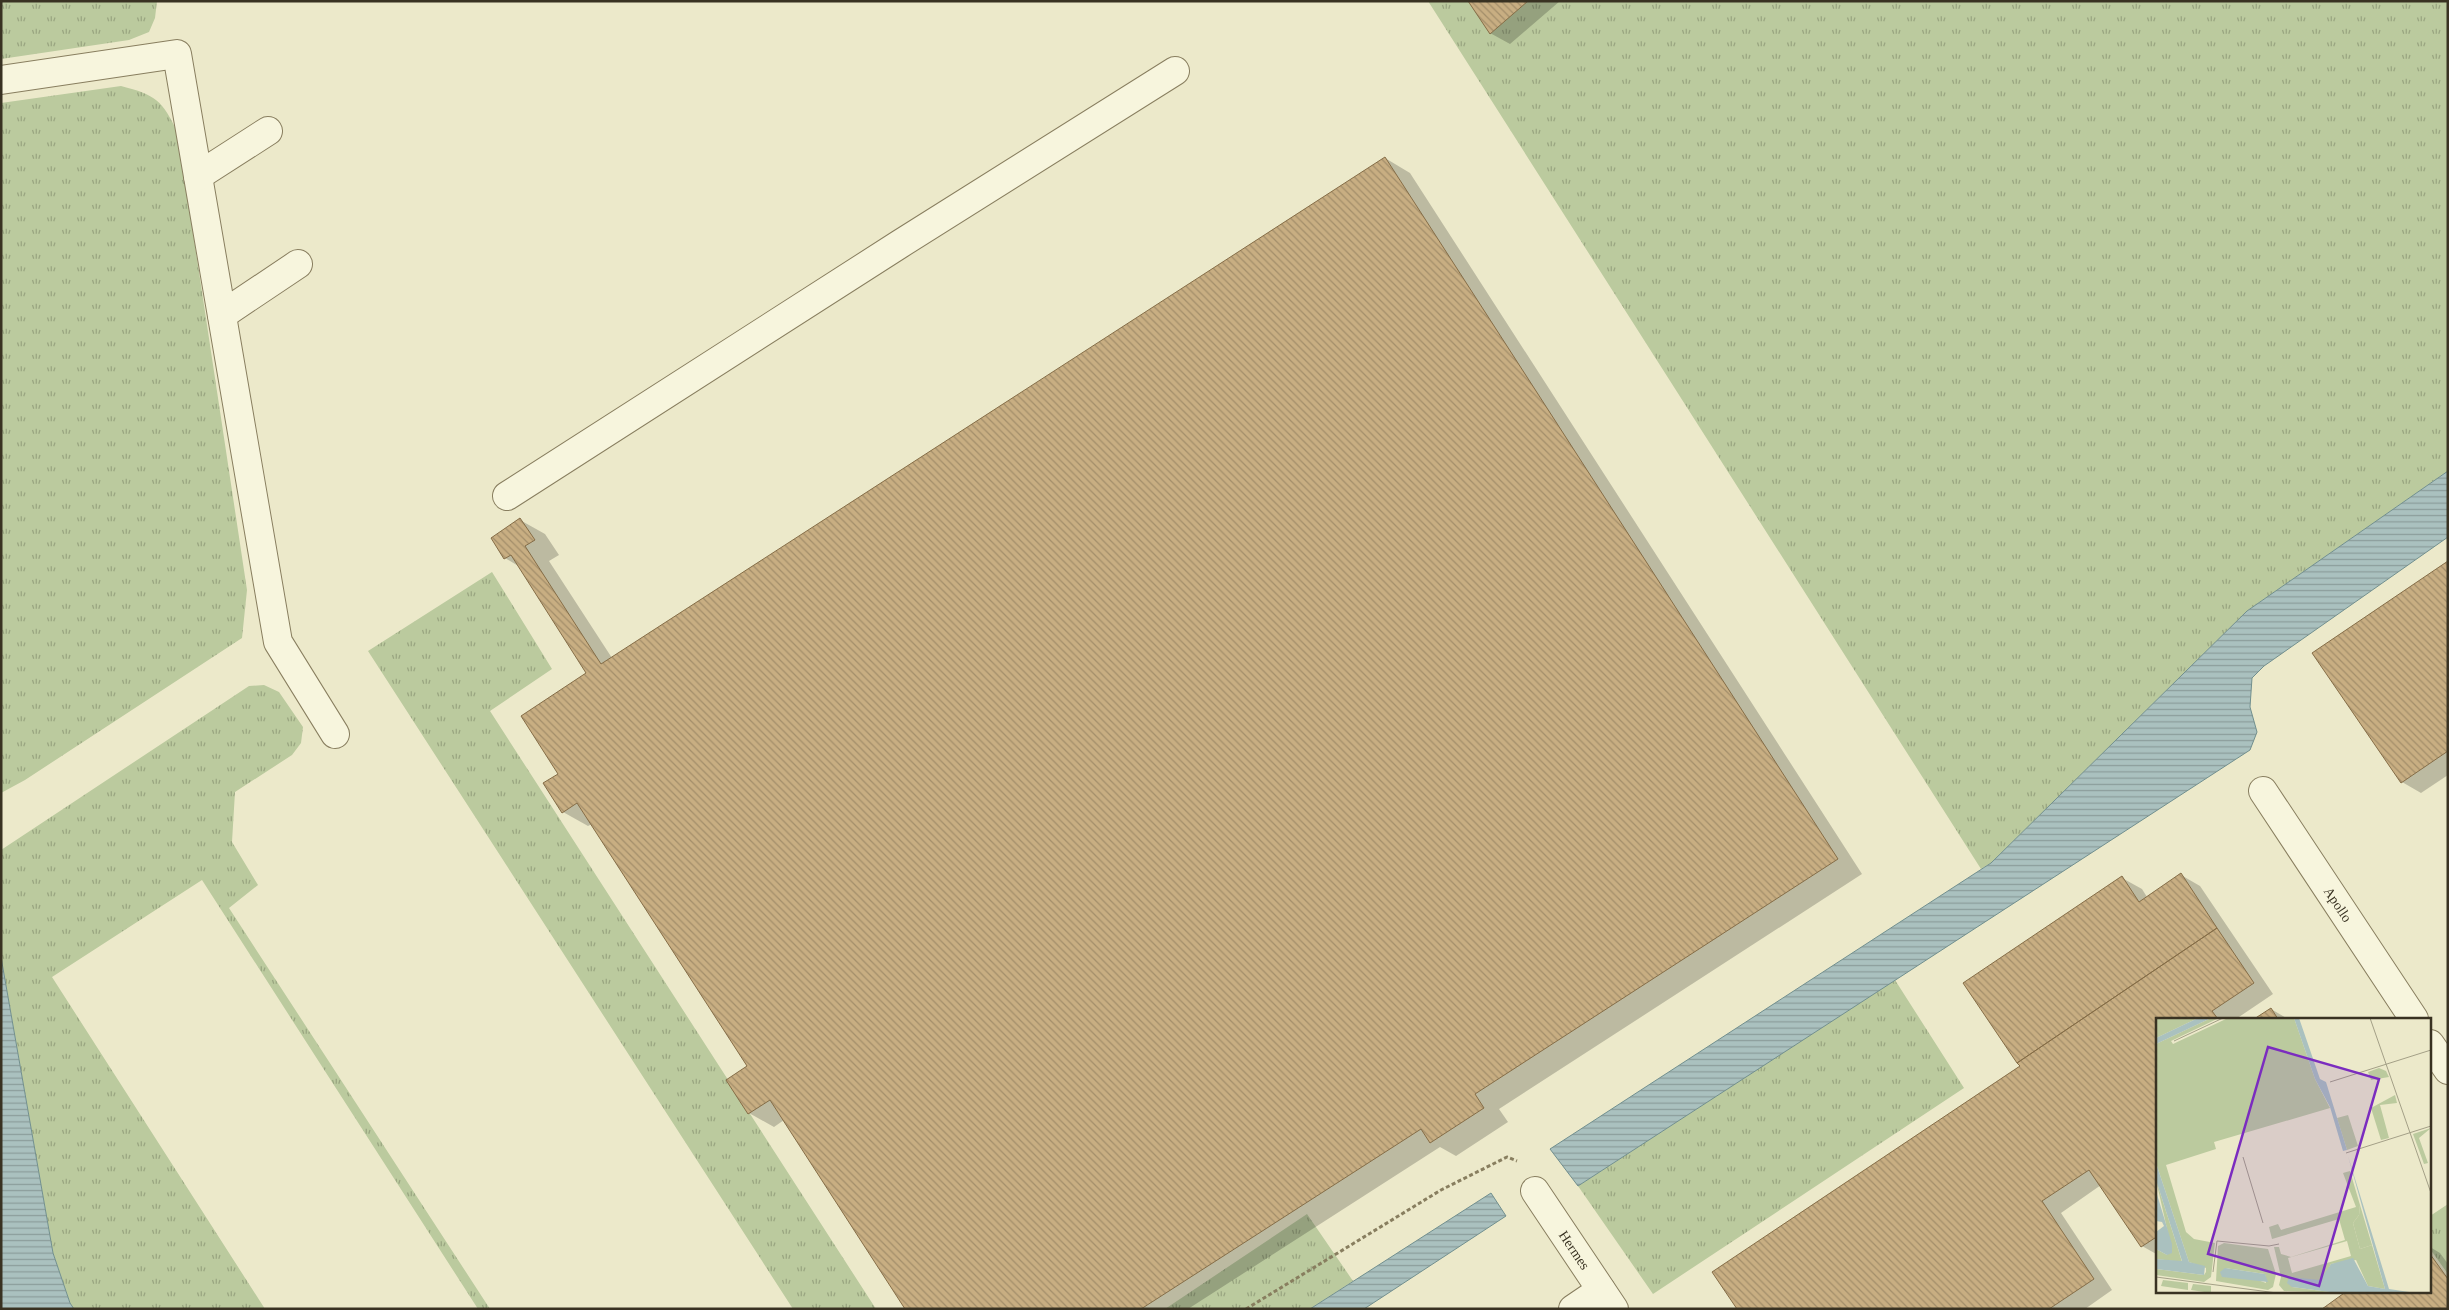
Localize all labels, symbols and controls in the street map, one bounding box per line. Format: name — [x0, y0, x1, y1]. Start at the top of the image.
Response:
street label: Apollo — [2321, 884, 2355, 925]
inset map — [2156, 1018, 2432, 1292]
street label: Hermes — [1556, 1228, 1592, 1273]

